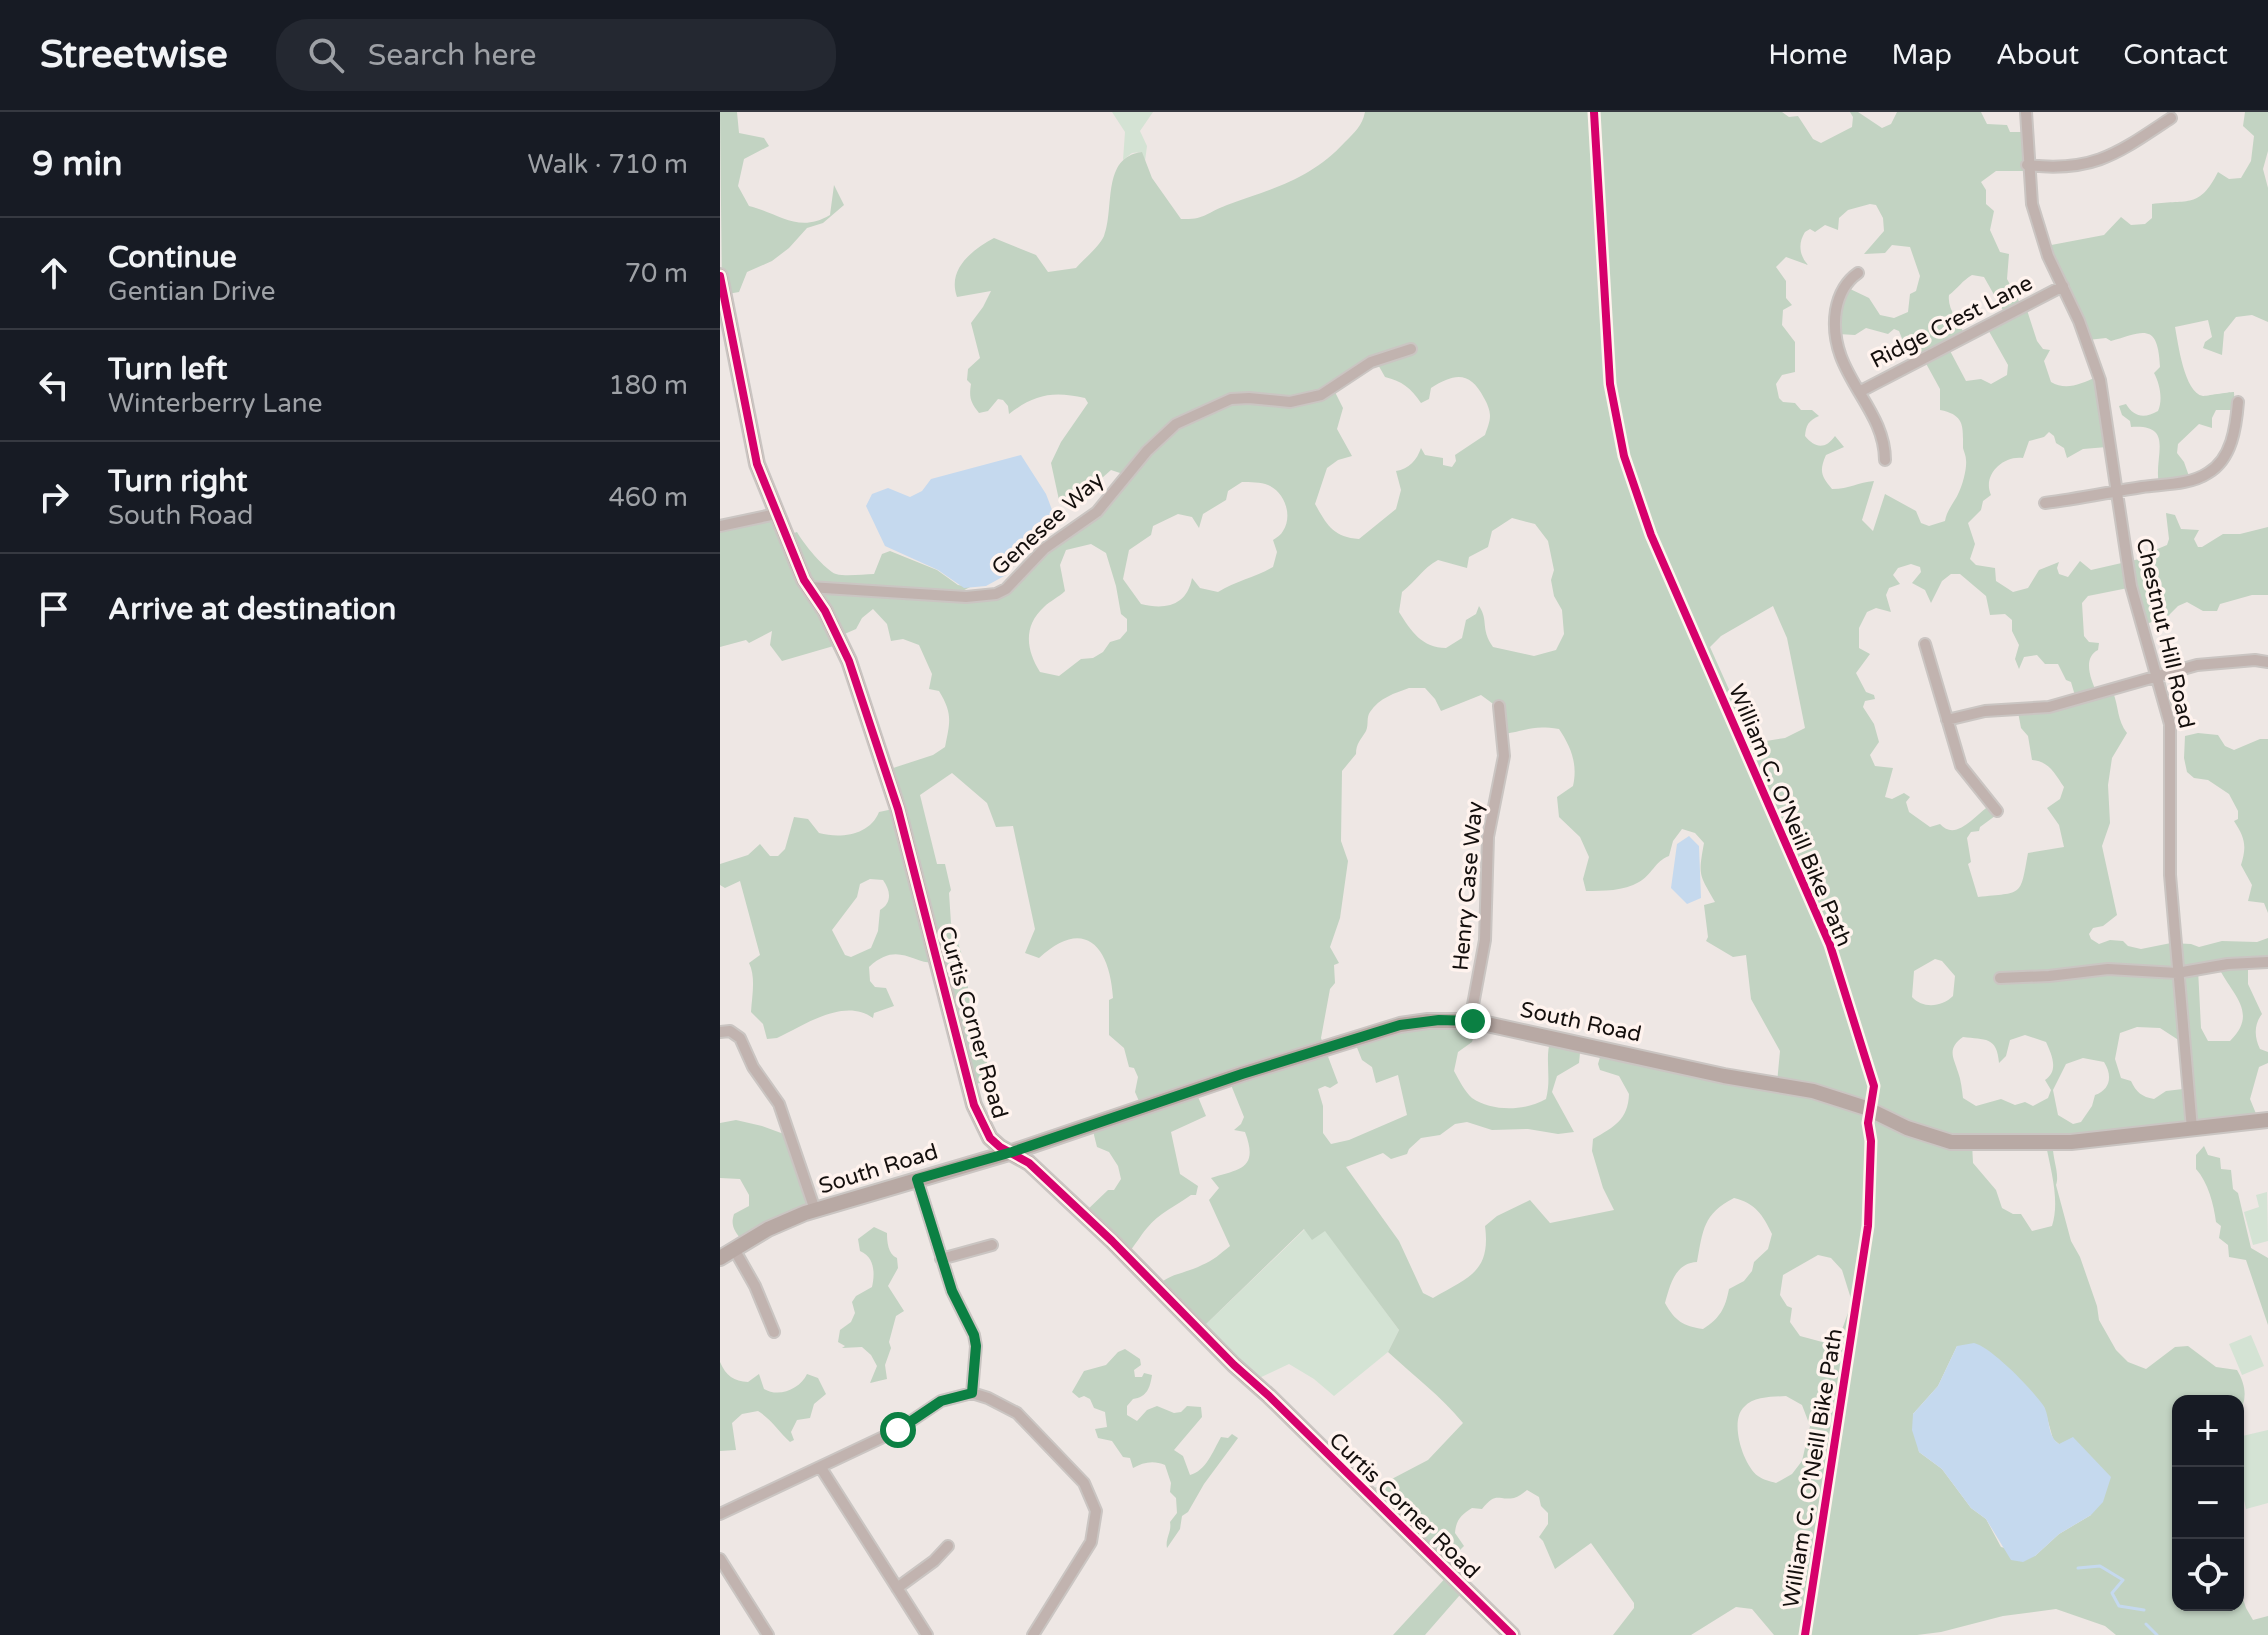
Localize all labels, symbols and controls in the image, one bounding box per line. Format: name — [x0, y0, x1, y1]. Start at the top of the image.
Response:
search box — [276, 19, 836, 91]
text: Streetwise — [40, 32, 228, 78]
icon: search — [304, 33, 348, 77]
text: Search here — [368, 37, 536, 74]
text: Home — [1768, 38, 1848, 72]
text: Map — [1892, 38, 1952, 72]
text: About — [1996, 38, 2079, 72]
text: Contact — [2123, 38, 2228, 72]
text: 9 min — [32, 144, 123, 185]
text: Walk · 710 m — [528, 149, 688, 180]
text: Continue — [108, 239, 237, 276]
icon: ahead — [32, 251, 76, 295]
text: 70 m — [625, 258, 688, 289]
street label: Ridge Crest Lane — [1866, 270, 2037, 374]
text: Gentian Drive — [108, 276, 276, 307]
text: Turn left — [108, 351, 227, 388]
icon: left — [32, 363, 76, 407]
text: 180 m — [608, 370, 688, 401]
text: Winterberry Lane — [108, 388, 322, 419]
text: Turn right — [108, 463, 248, 500]
street label: Genesee Way — [986, 467, 1109, 581]
icon: right — [32, 475, 76, 519]
text: 460 m — [608, 482, 688, 513]
text: South Road — [108, 500, 254, 531]
street label: Chestnut Hill Road — [2130, 535, 2200, 731]
icon: arrive — [32, 587, 76, 631]
text: Arrive at destination — [108, 591, 396, 628]
street label: William C. O'Neill Bike Path — [1723, 680, 1857, 950]
street label: Henry Case Way — [1448, 800, 1488, 972]
street label: Curtis Corner Road — [933, 923, 1013, 1122]
street label: South Road — [1518, 996, 1644, 1047]
route end — [1455, 1003, 1491, 1039]
street label: South Road — [816, 1139, 941, 1199]
street label: William C. O'Neill Bike Path — [1778, 1327, 1848, 1610]
map controls — [2172, 1395, 2244, 1611]
button: + — [2172, 1395, 2244, 1467]
route start — [880, 1412, 916, 1448]
street label: Curtis Corner Road — [1324, 1427, 1485, 1584]
button: − — [2172, 1467, 2244, 1539]
button: locate — [2172, 1539, 2244, 1611]

